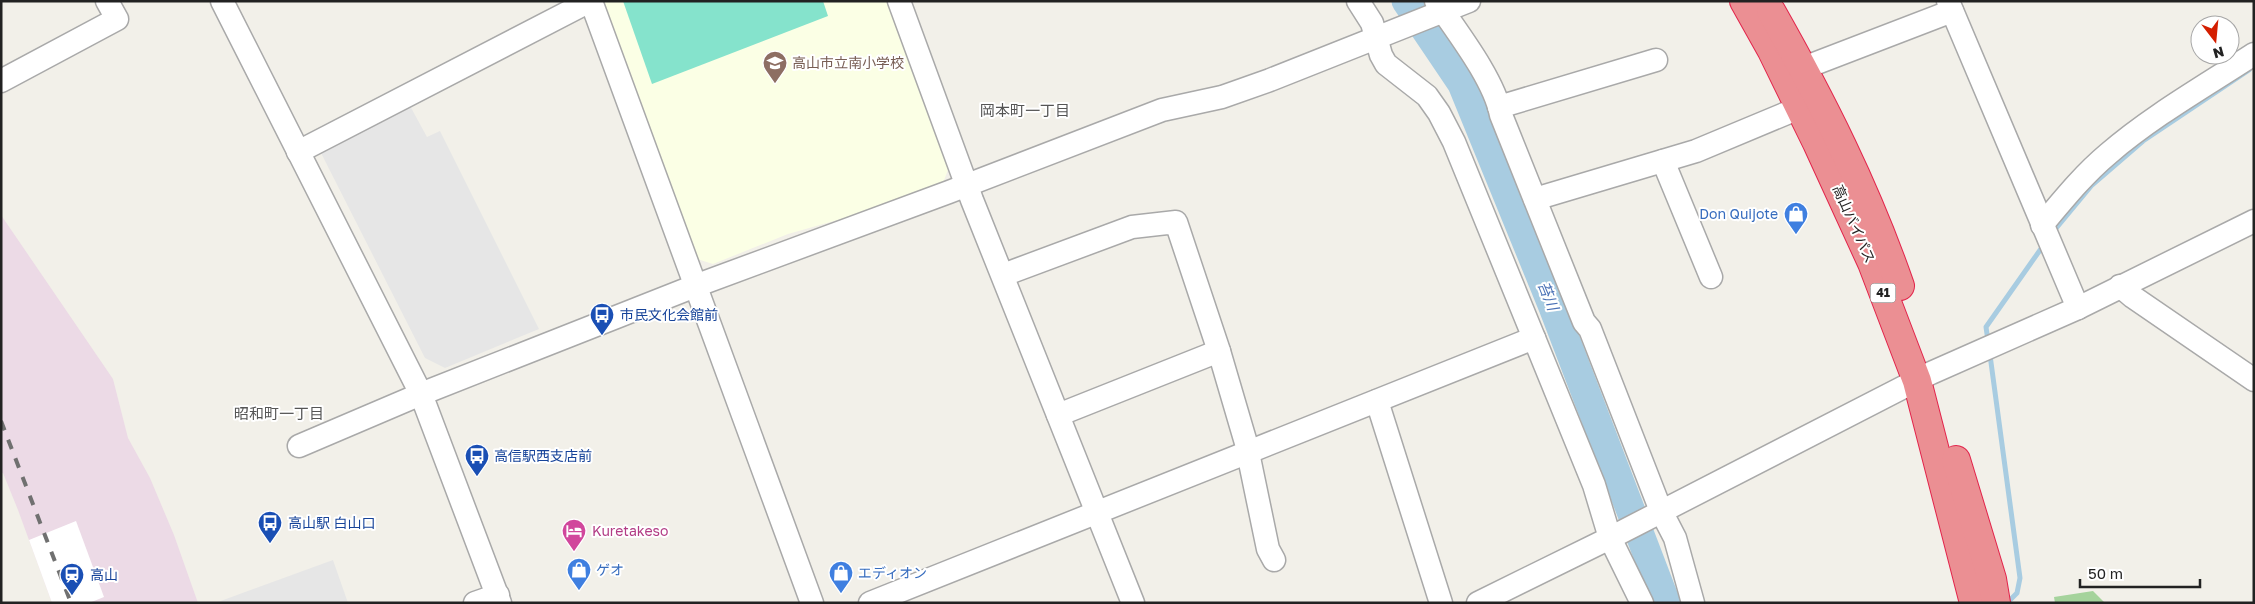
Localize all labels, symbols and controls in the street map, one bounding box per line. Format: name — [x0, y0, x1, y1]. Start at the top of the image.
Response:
north arrow — [2190, 15, 2240, 65]
text: N — [2211, 43, 2226, 63]
school or university icon: 高山市立南小学校 — [762, 50, 788, 84]
place label: 高山市立南小学校 — [792, 54, 904, 71]
district label: 岡本町一丁目 — [980, 101, 1070, 119]
street label: 高山バイパス — [1830, 182, 1879, 266]
shop icon: Don Quijote — [1783, 201, 1809, 235]
place label: Don Quijote — [1699, 205, 1778, 222]
water label: 苔川 — [1535, 278, 1564, 315]
road number: 41 — [1870, 284, 1896, 302]
bus stop icon: 市民文化会館前 — [589, 302, 615, 336]
place label: 市民文化会館前 — [620, 306, 718, 323]
district label: 昭和町一丁目 — [234, 404, 324, 422]
bus stop icon: 高信駅西支店前 — [464, 443, 490, 477]
place label: 高信駅西支店前 — [494, 447, 592, 464]
bus stop icon: 高山駅 白山口 — [257, 510, 283, 544]
place label: 高山駅 白山口 — [288, 514, 376, 531]
hotel icon: Kuretakeso — [561, 518, 587, 552]
place label: Kuretakeso — [592, 522, 668, 539]
scale bar — [2080, 556, 2200, 588]
shop icon: ゲオ — [566, 557, 592, 591]
shop icon: エディオン — [828, 560, 854, 594]
place label: ゲオ — [596, 561, 624, 578]
station icon: 高山 — [59, 562, 85, 596]
place label: エディオン — [858, 564, 927, 581]
text: 50 m — [2088, 564, 2123, 582]
place label: 高山 — [90, 566, 118, 583]

